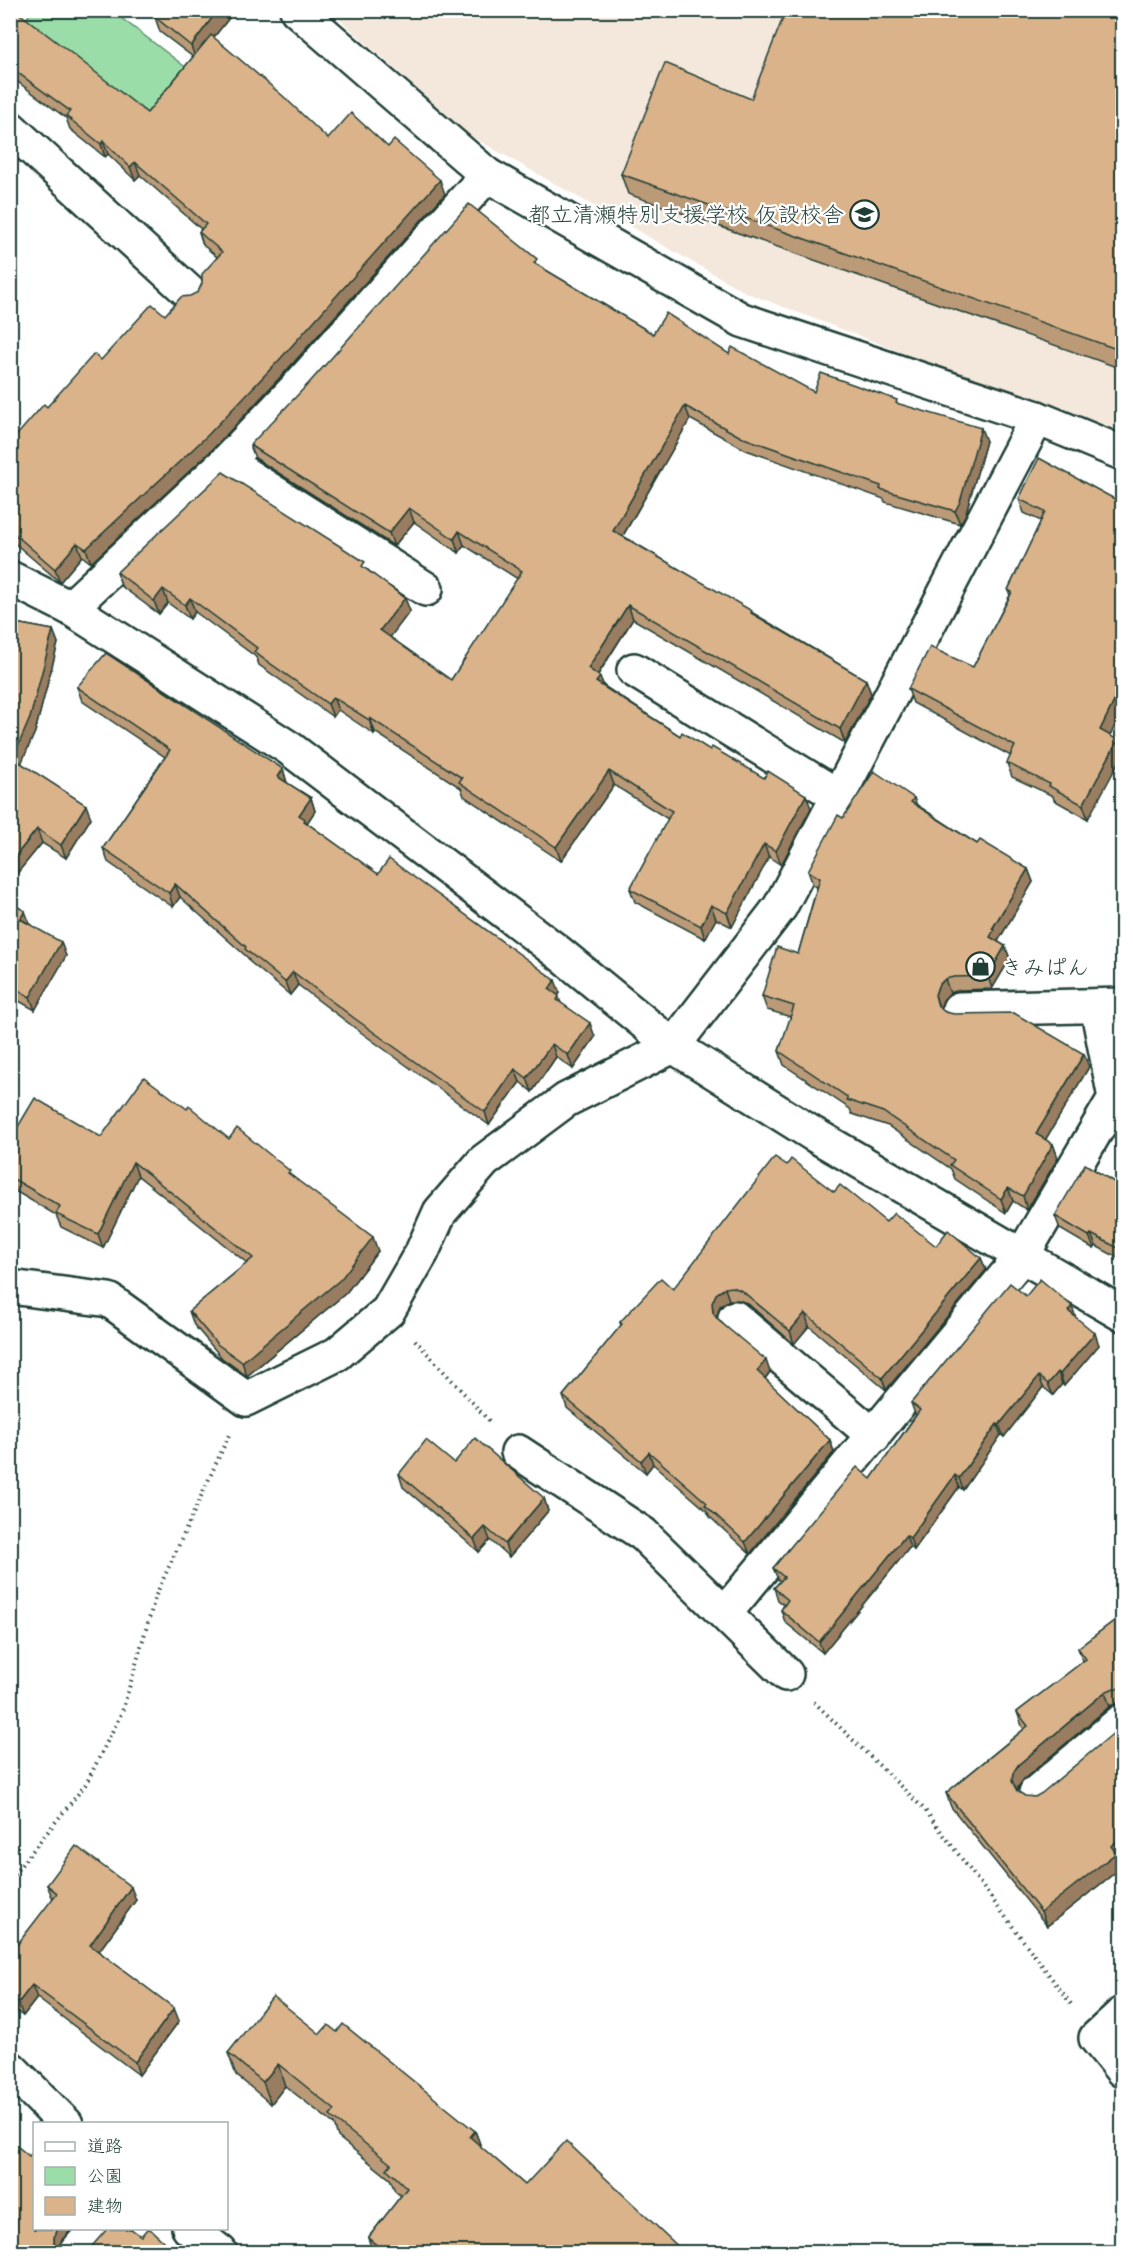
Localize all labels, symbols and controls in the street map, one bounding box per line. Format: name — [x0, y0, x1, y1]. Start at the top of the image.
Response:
school or university icon: 都立清瀬特別支援学校 仮設校舎 — [849, 198, 881, 230]
place label: 都立清瀬特別支援学校 仮設校舎 — [528, 200, 844, 229]
shop icon: きみぱん — [964, 951, 996, 983]
place label: きみぱん — [1001, 953, 1089, 982]
legend — [33, 2122, 228, 2230]
text: 道路 — [87, 2134, 123, 2158]
text: 公園 — [87, 2164, 123, 2188]
text: 建物 — [87, 2194, 123, 2218]

